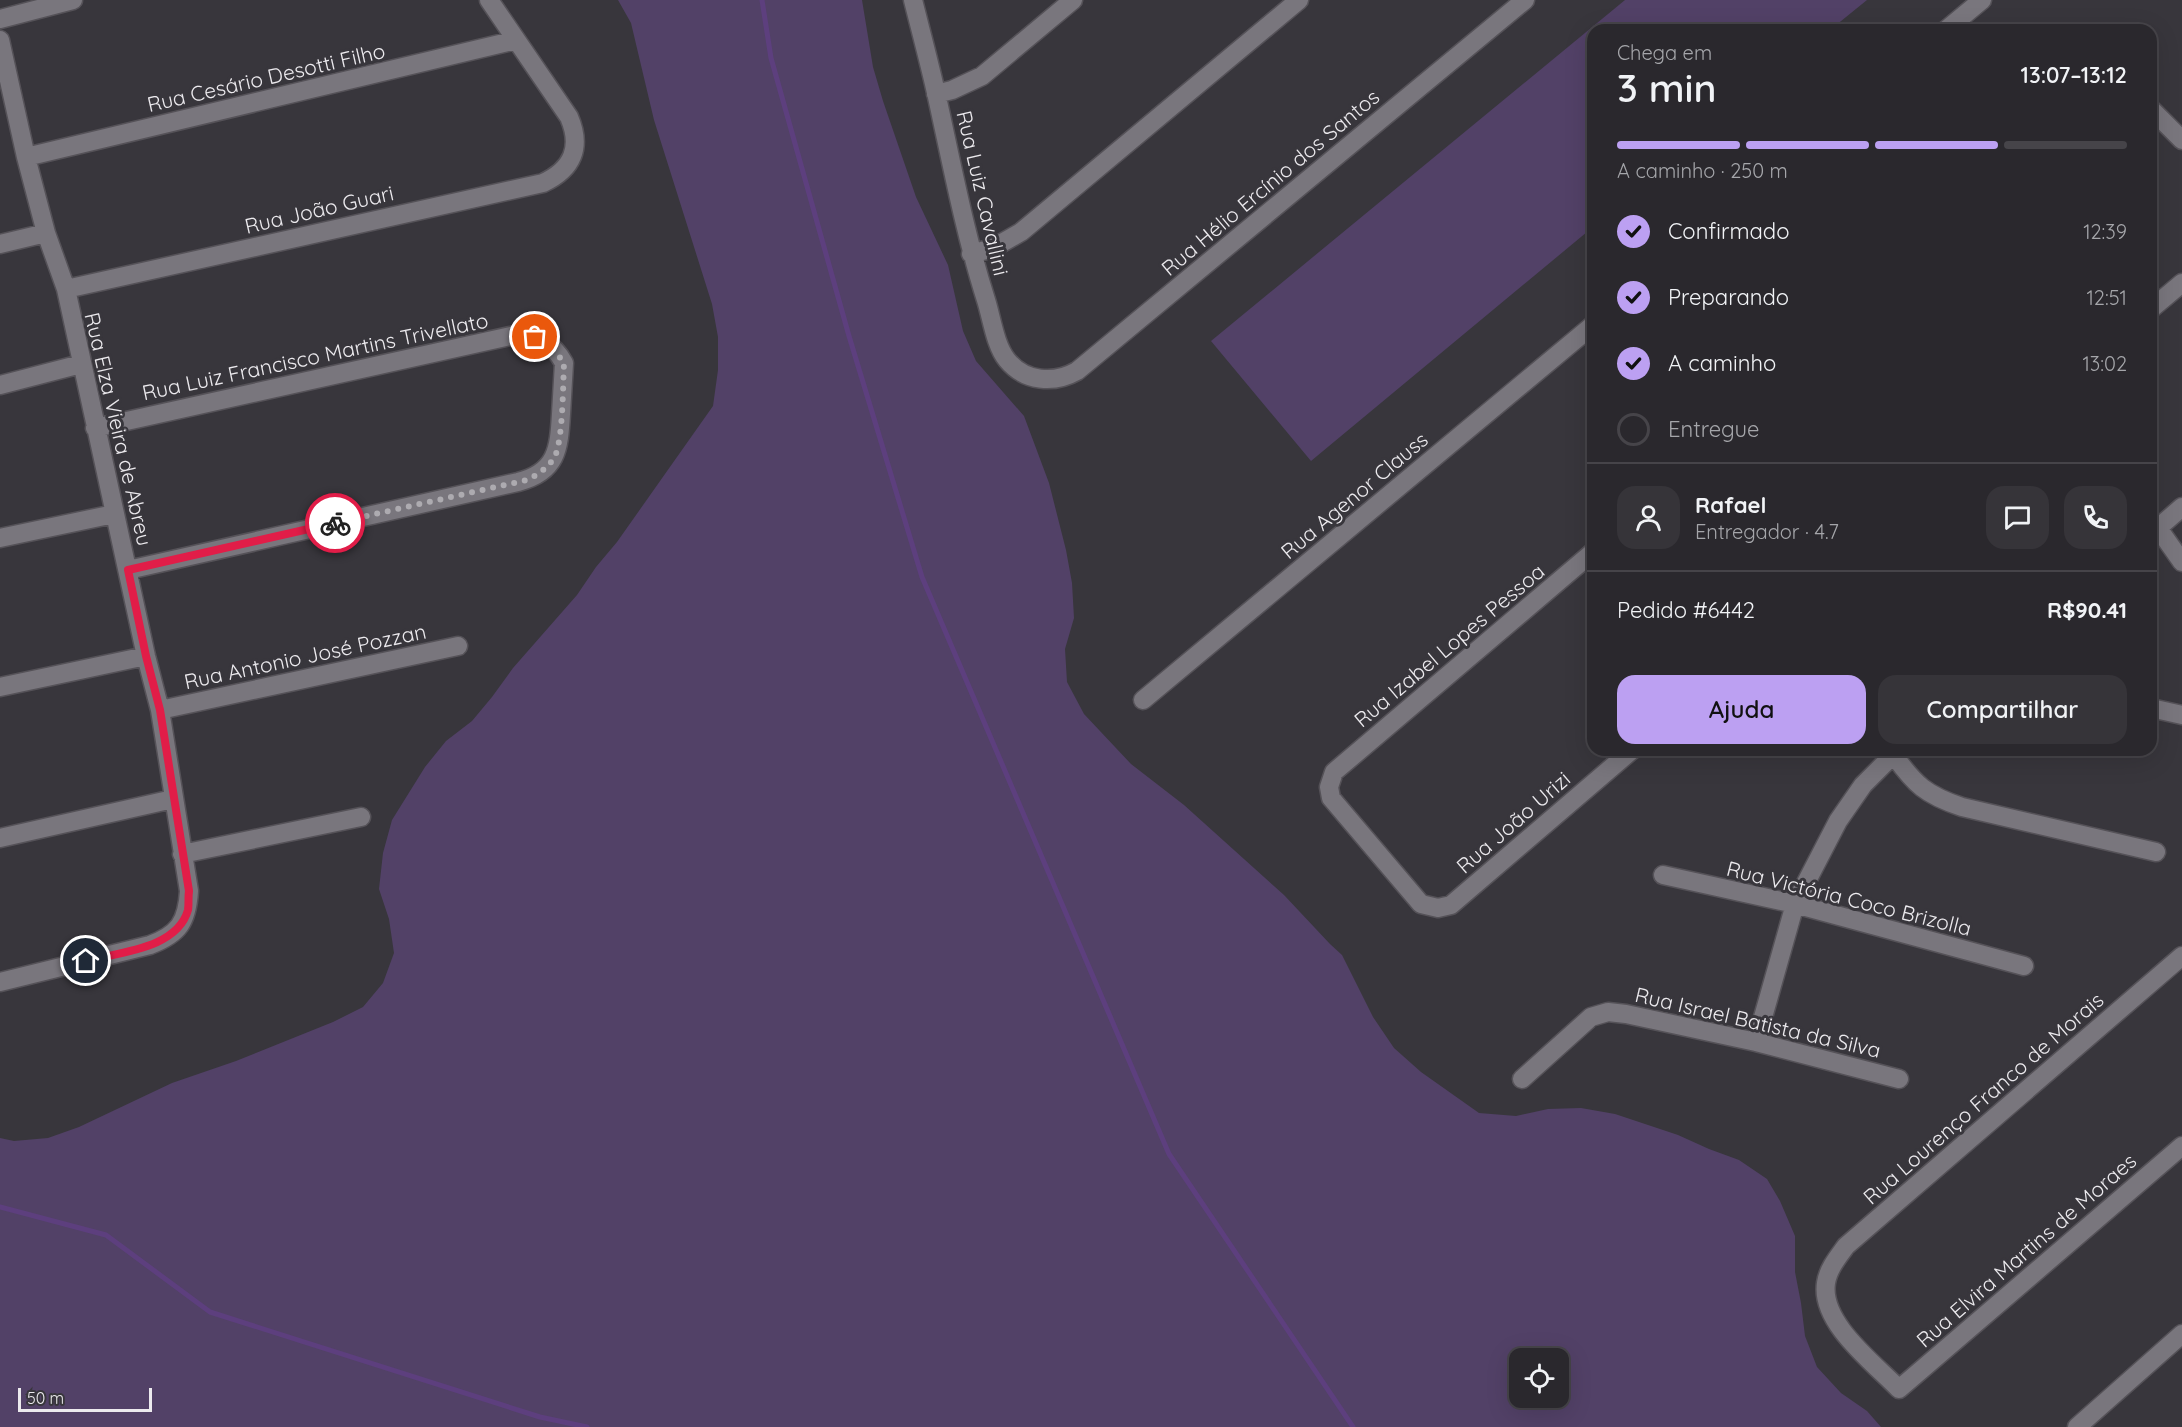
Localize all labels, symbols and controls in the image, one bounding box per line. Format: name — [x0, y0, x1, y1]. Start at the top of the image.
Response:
street label: Rua Cesário Desotti Filho — [144, 37, 388, 117]
text: Chega em — [1617, 40, 1712, 65]
text: 13:07–13:12 — [2021, 61, 2127, 89]
text: 3 min — [1617, 63, 1716, 112]
street label: Rua Hélio Ercínio dos Santos — [1156, 83, 1384, 281]
street label: Rua Luiz Cavallini — [951, 108, 1015, 278]
text: A caminho · 250 m — [1617, 158, 1788, 183]
street label: Rua João Guari — [242, 179, 396, 239]
icon: check — [1617, 215, 1650, 248]
text: Confirmado — [1668, 217, 1789, 245]
text: 12:39 — [2083, 219, 2127, 244]
icon: check — [1617, 281, 1650, 314]
text: Preparando — [1668, 283, 1789, 311]
text: 12:51 — [2086, 285, 2127, 310]
street label: Rua Luiz Francisco Martins Trivellato — [140, 307, 490, 405]
street label: Rua Elza Vieira de Abreu — [79, 310, 159, 548]
pin — [509, 311, 560, 362]
icon: bag — [518, 320, 551, 353]
icon: check — [1617, 347, 1650, 380]
text: A caminho — [1668, 349, 1776, 377]
text: 13:02 — [2082, 351, 2127, 376]
text: Entregue — [1668, 415, 1759, 443]
street label: Rua Agenor Clauss — [1275, 426, 1433, 564]
button: person — [1617, 486, 1680, 549]
button: chat — [1986, 486, 2049, 549]
button: phone — [2064, 486, 2127, 549]
text: Rafael — [1695, 491, 1766, 519]
courier — [305, 493, 365, 553]
icon: bike — [319, 507, 352, 540]
text: Entregador · 4.7 — [1695, 519, 1839, 544]
street label: Rua Izabel Lopes Pessoa — [1348, 558, 1550, 732]
text: Pedido #6442 — [1617, 596, 1755, 624]
text: R$90.41 — [2047, 596, 2127, 624]
street label: Rua Antonio José Pozzan — [182, 618, 428, 694]
button: Ajuda — [1617, 675, 1866, 744]
button: Compartilhar — [1878, 675, 2127, 744]
street label: Rua João Urizi — [1451, 766, 1575, 878]
street label: Rua Victória Coco Brizolla — [1724, 855, 1974, 941]
pin — [60, 935, 111, 986]
icon: home — [69, 944, 102, 977]
street label: Rua Israel Batista da Silva — [1633, 981, 1883, 1063]
street label: Rua Lourenço Franco de Morais — [1858, 987, 2108, 1209]
street label: Rua Elvira Martins de Moraes — [1911, 1147, 2141, 1353]
map controls — [1509, 1348, 1569, 1408]
button: locate — [1509, 1348, 1569, 1408]
scale bar — [18, 1385, 152, 1412]
text: 50 m — [27, 1388, 64, 1408]

